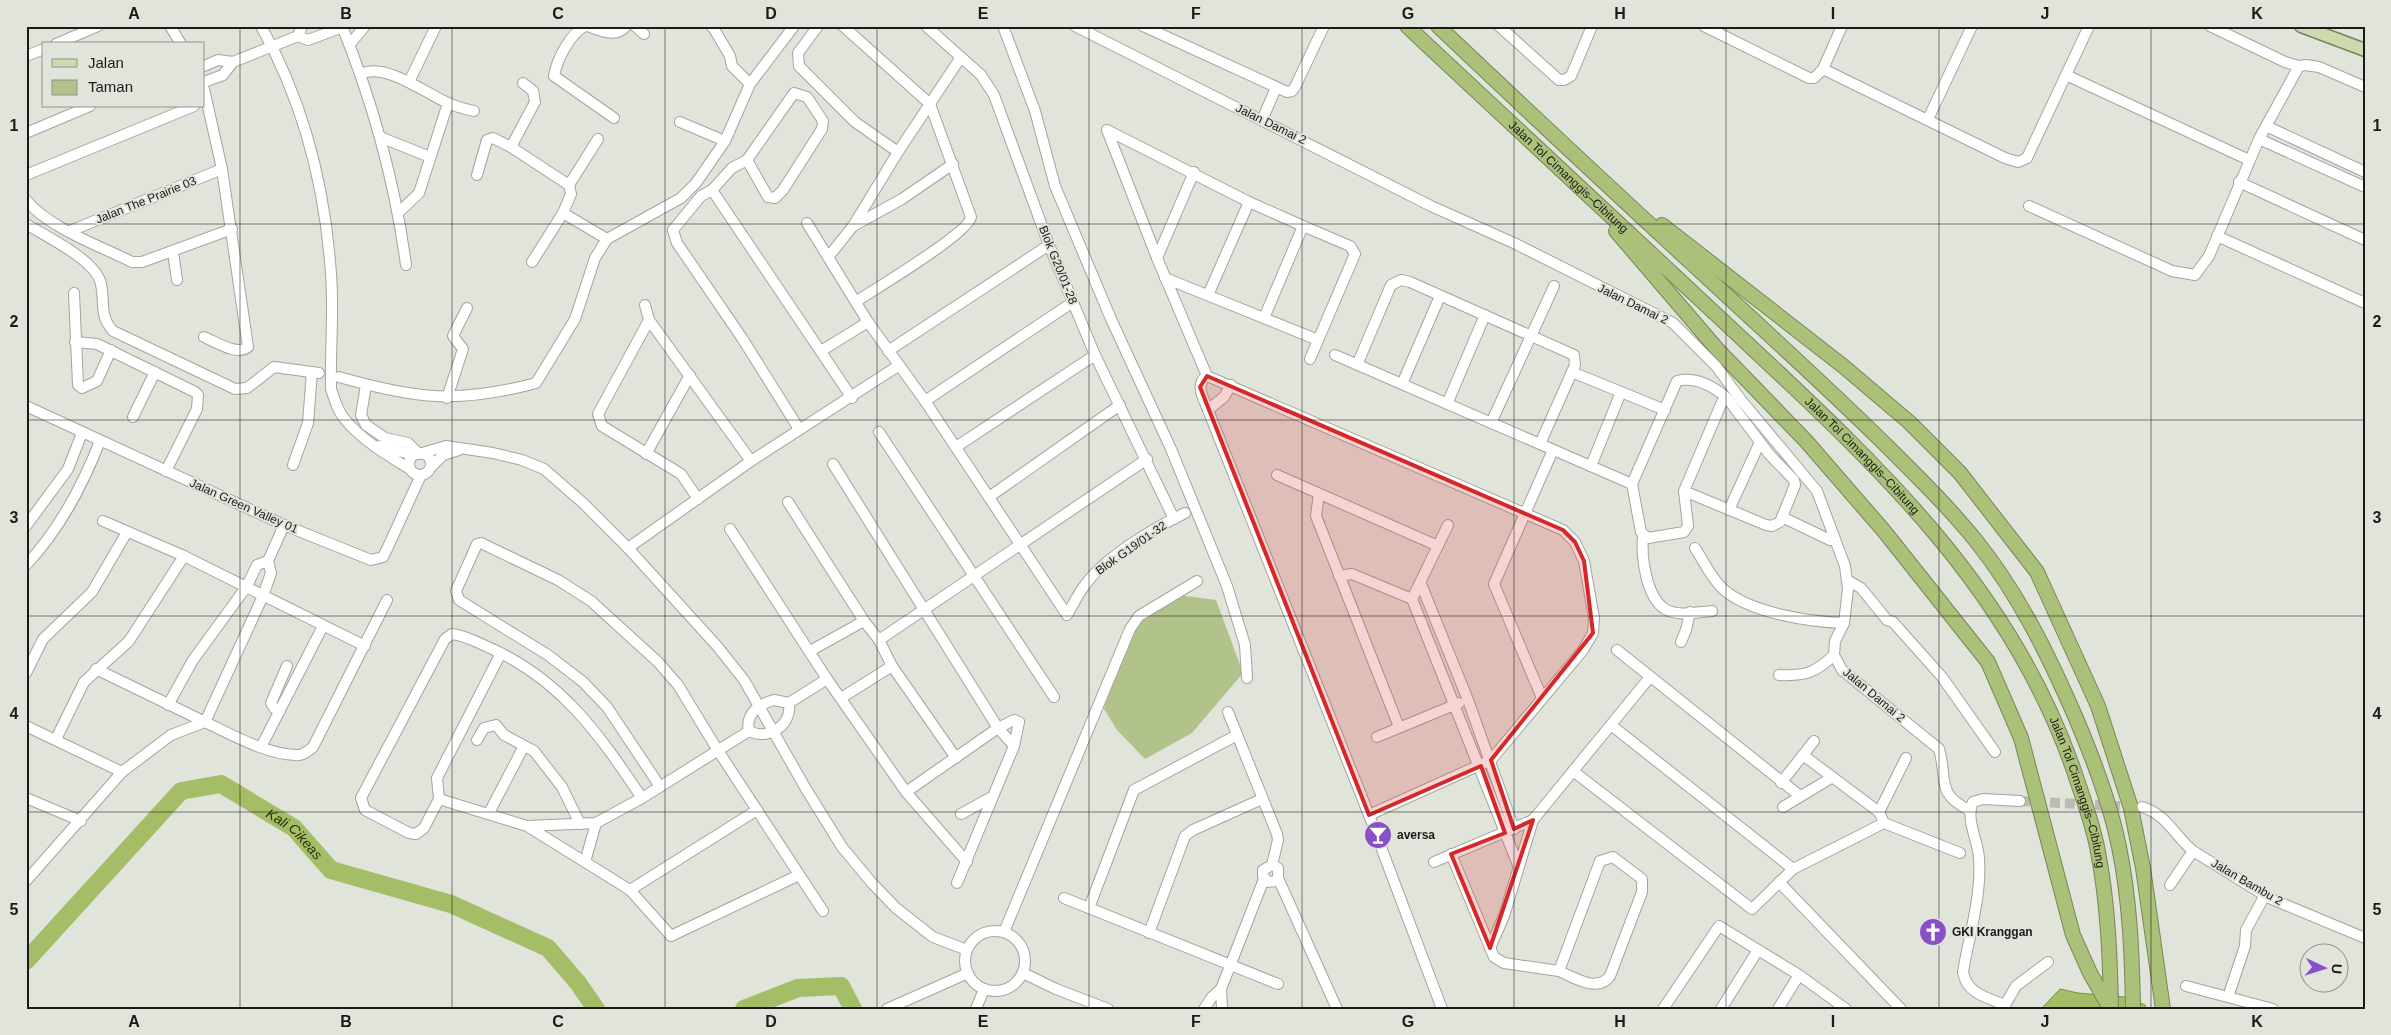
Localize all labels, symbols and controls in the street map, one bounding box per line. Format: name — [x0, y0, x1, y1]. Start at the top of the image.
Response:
text: A — [128, 5, 140, 22]
text: B — [340, 5, 352, 22]
text: C — [552, 5, 564, 22]
text: D — [765, 5, 777, 22]
text: E — [978, 5, 989, 22]
text: F — [1191, 5, 1201, 22]
text: G — [1402, 5, 1414, 22]
text: H — [1614, 5, 1626, 22]
text: I — [1831, 5, 1835, 22]
text: J — [2041, 5, 2049, 22]
text: K — [2251, 5, 2263, 22]
legend — [42, 42, 205, 108]
text: Jalan — [88, 54, 124, 71]
text: Taman — [88, 78, 133, 95]
street label: Jalan Damai 2 — [1233, 101, 1309, 147]
text: 1 — [10, 117, 19, 134]
text: 1 — [2373, 117, 2382, 134]
street label: Jalan Tol Cimanggis–Cibitung — [1506, 118, 1631, 236]
street label: Jalan The Prairie 03 — [94, 173, 199, 227]
street label: Blok G20/01-28 — [1036, 224, 1080, 307]
street label: Jalan Damai 2 — [1595, 281, 1671, 327]
text: 2 — [10, 313, 19, 330]
text: 2 — [2373, 313, 2382, 330]
street label: Jalan Tol Cimanggis–Cibitung — [1802, 394, 1922, 517]
street label: Jalan Green Valley 01 — [188, 476, 301, 536]
text: 3 — [10, 509, 19, 526]
text: 3 — [2373, 509, 2382, 526]
street label: Blok G19/01-32 — [1093, 518, 1169, 578]
street label: Jalan Damai 2 — [1840, 665, 1908, 725]
text: 4 — [10, 705, 19, 722]
text: 4 — [2373, 705, 2382, 722]
street label: Jalan Tol Cimanggis–Cibitung — [2046, 715, 2108, 869]
water label: Kali Cikeas — [263, 805, 326, 863]
bar icon: aversa — [1363, 820, 1393, 850]
place label: aversa — [1397, 828, 1435, 842]
street label: Jalan Bambu 2 — [2209, 856, 2285, 908]
text: 5 — [10, 901, 19, 918]
text: 5 — [2373, 901, 2382, 918]
church icon: GKI Kranggan — [1918, 917, 1948, 947]
place label: GKI Kranggan — [1952, 925, 2033, 939]
north arrow — [2298, 942, 2348, 992]
text: U — [2329, 963, 2345, 975]
text: A — [128, 1013, 140, 1030]
text: B — [340, 1013, 352, 1030]
text: C — [552, 1013, 564, 1030]
text: D — [765, 1013, 777, 1030]
text: E — [978, 1013, 989, 1030]
text: F — [1191, 1013, 1201, 1030]
text: G — [1402, 1013, 1414, 1030]
text: H — [1614, 1013, 1626, 1030]
text: I — [1831, 1013, 1835, 1030]
text: J — [2041, 1013, 2049, 1030]
text: K — [2251, 1013, 2263, 1030]

